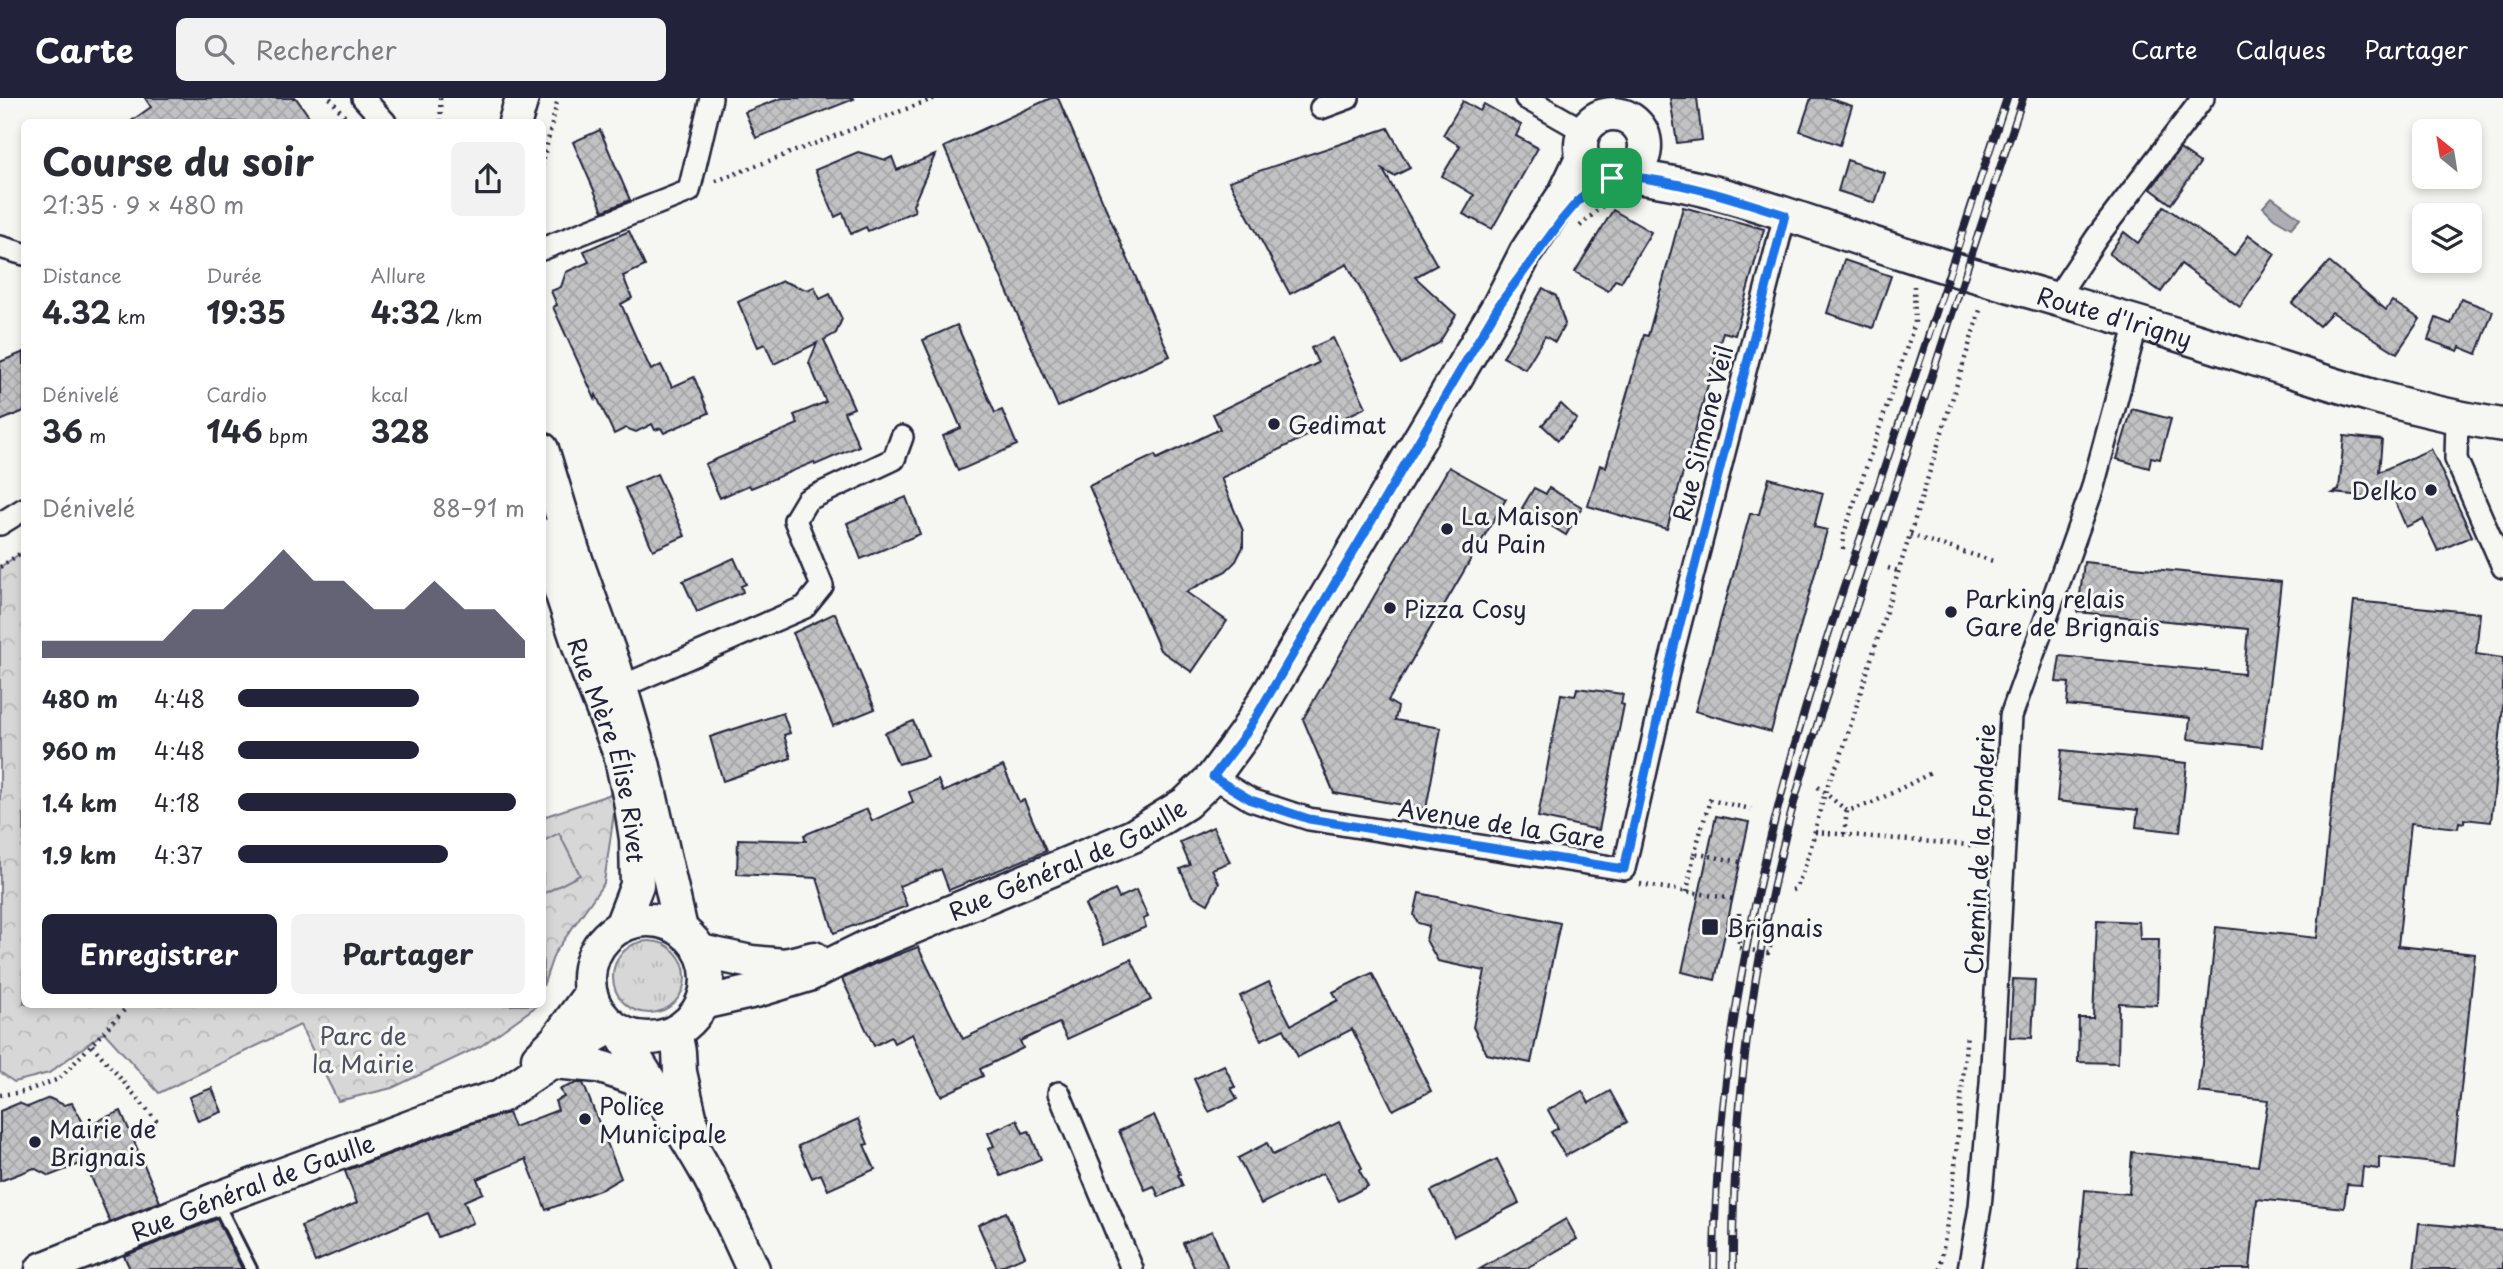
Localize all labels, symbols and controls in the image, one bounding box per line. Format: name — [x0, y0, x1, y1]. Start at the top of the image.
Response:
search box — [176, 18, 666, 81]
text: Carte — [35, 24, 134, 74]
icon: search — [200, 30, 238, 68]
text: Rechercher — [256, 30, 397, 69]
text: Carte — [2131, 31, 2197, 67]
text: Calques — [2235, 31, 2326, 67]
text: Partager — [2364, 31, 2468, 67]
north arrow — [2412, 119, 2482, 189]
map controls — [2412, 119, 2482, 273]
text: Course du soir — [42, 132, 314, 189]
button: share — [451, 142, 525, 216]
pin — [1582, 148, 1642, 208]
icon: arrive — [1593, 159, 1631, 197]
text: 21:35 · 9 × 480 m — [42, 187, 244, 222]
button: layers — [2412, 203, 2482, 273]
text: Distance — [42, 261, 122, 289]
text: Durée — [206, 261, 262, 289]
text: Allure — [371, 261, 426, 289]
street label: Route d'Irigny — [2033, 277, 2197, 356]
text: 4.32 — [42, 289, 111, 334]
text: 19:35 — [206, 289, 286, 334]
text: 4:32 — [371, 289, 440, 334]
text: km — [111, 302, 146, 330]
text: /km — [440, 302, 483, 330]
street label: Rue Simone Veil — [1663, 341, 1741, 525]
text: Dénivelé — [42, 380, 119, 408]
text: Cardio — [206, 380, 267, 408]
text: kcal — [371, 380, 409, 408]
place label: Gedimat — [1288, 406, 1386, 442]
text: 36 — [42, 408, 83, 453]
text: 146 — [206, 408, 263, 453]
text: 328 — [371, 408, 430, 453]
marker: Gedimat — [1266, 416, 1282, 432]
text: m — [83, 421, 106, 449]
text: bpm — [263, 421, 308, 449]
place label: Delko — [2351, 472, 2417, 508]
marker: Delko — [2423, 482, 2439, 498]
text: Dénivelé — [42, 490, 135, 525]
text: 88–91 m — [432, 490, 525, 525]
place label: La Maison du Pain — [1461, 497, 1579, 561]
marker: La Maison du Pain — [1439, 521, 1455, 537]
place label: Parking relais Gare de Brignais — [1965, 580, 2160, 644]
place label: Pizza Cosy — [1404, 590, 1527, 626]
marker: Pizza Cosy — [1382, 600, 1398, 616]
marker: Parking relais Gare de Brignais — [1943, 604, 1959, 620]
street label: Rue Mère Élise Rivet — [559, 633, 655, 863]
text: 480 m — [42, 681, 118, 716]
text: 4:48 — [154, 681, 205, 716]
street label: Chemin de la Fonderie — [1954, 723, 2004, 975]
text: 960 m — [42, 733, 116, 768]
text: 4:48 — [154, 733, 205, 768]
text: 1.4 km — [42, 785, 117, 820]
text: 4:18 — [154, 785, 200, 820]
street label: Rue Général de Gaulle — [943, 789, 1193, 929]
street label: Avenue de la Gare — [1396, 789, 1608, 857]
text: 1.9 km — [42, 837, 116, 872]
text: 4:37 — [154, 837, 203, 872]
place label: Brignais — [1726, 909, 1823, 945]
button: Enregistrer — [42, 914, 277, 994]
button: Partager — [291, 914, 525, 994]
marker: Brignais — [1700, 917, 1720, 937]
park label: Parc de la Mairie — [312, 1017, 414, 1081]
place label: Police Municipale — [599, 1087, 727, 1151]
place label: Mairie de Brignais — [49, 1110, 157, 1174]
marker: Police Municipale — [577, 1111, 593, 1127]
street label: Rue Général de Gaulle — [125, 1124, 379, 1250]
marker: Mairie de Brignais — [27, 1134, 43, 1150]

